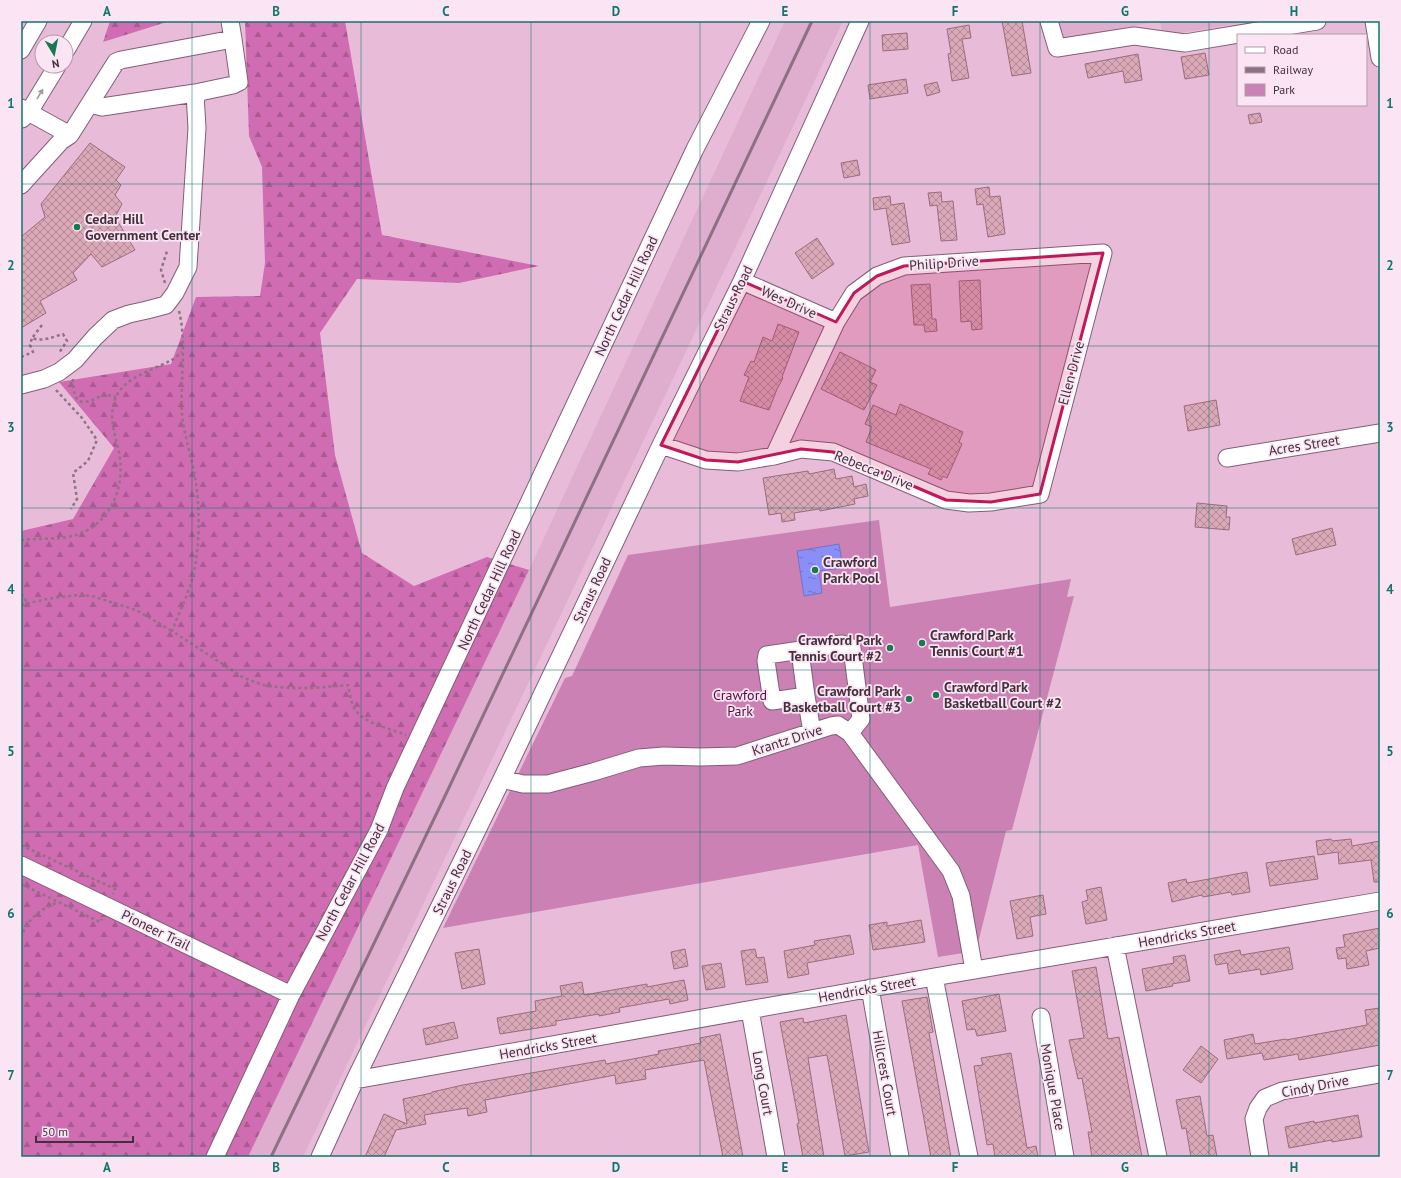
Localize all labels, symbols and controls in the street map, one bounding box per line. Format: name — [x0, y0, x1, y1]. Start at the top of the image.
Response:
text: A — [103, 3, 111, 20]
text: B — [272, 3, 280, 20]
text: C — [442, 3, 450, 20]
text: D — [612, 3, 620, 20]
text: E — [782, 3, 789, 20]
text: F — [952, 3, 959, 20]
text: G — [1121, 3, 1129, 20]
text: H — [1290, 3, 1298, 20]
north arrow — [34, 34, 74, 74]
legend — [1237, 34, 1367, 106]
text: Road — [1273, 42, 1298, 57]
text: N — [51, 56, 61, 71]
text: Railway — [1273, 62, 1313, 77]
text: Park — [1273, 82, 1295, 97]
one-way arrow — [36, 88, 43, 100]
text: 1 — [7, 95, 15, 112]
text: 1 — [1386, 95, 1394, 112]
place label: Cedar Hill Government Center — [85, 210, 200, 244]
marker: Cedar Hill Government Center — [72, 222, 82, 232]
street label: North Cedar Hill Road — [590, 233, 662, 359]
street label: Philip Drive — [909, 252, 979, 274]
text: 2 — [7, 257, 15, 274]
text: 2 — [1386, 257, 1394, 274]
street label: Straus Road — [709, 262, 757, 334]
street label: Wes Drive — [758, 282, 820, 322]
street label: Ellen Drive — [1054, 339, 1088, 407]
text: 3 — [7, 419, 15, 436]
text: 3 — [1386, 419, 1394, 436]
street label: Acres Street — [1267, 430, 1341, 459]
street label: Rebecca Drive — [832, 446, 916, 494]
street label: North Cedar Hill Road — [453, 527, 525, 653]
place label: Crawford Park Pool — [823, 553, 880, 587]
street label: Straus Road — [569, 554, 615, 626]
marker: Crawford Park Pool — [810, 565, 820, 575]
text: 4 — [7, 581, 15, 598]
text: 4 — [1386, 581, 1394, 598]
place label: Crawford Park Tennis Court #1 — [930, 626, 1024, 660]
place label: Crawford Park Tennis Court #2 — [788, 631, 882, 665]
marker: Crawford Park Tennis Court #1 — [917, 638, 927, 648]
marker: Crawford Park Tennis Court #2 — [885, 643, 895, 653]
place label: Crawford Park Basketball Court #2 — [944, 678, 1062, 712]
place label: Crawford Park Basketball Court #3 — [783, 682, 901, 716]
park label: Crawford Park — [713, 686, 767, 720]
marker: Crawford Park Basketball Court #2 — [931, 690, 941, 700]
marker: Crawford Park Basketball Court #3 — [904, 694, 914, 704]
street label: Krantz Drive — [749, 720, 825, 760]
text: 5 — [7, 743, 15, 760]
text: 5 — [1386, 743, 1394, 760]
street label: North Cedar Hill Road — [311, 820, 389, 944]
street label: Straus Road — [428, 846, 476, 918]
text: 6 — [7, 905, 15, 922]
text: 6 — [1386, 905, 1394, 922]
street label: Pioneer Trail — [118, 906, 194, 954]
street label: Hendricks Street — [1137, 917, 1237, 951]
street label: Hendricks Street — [817, 972, 917, 1006]
street label: Hendricks Street — [498, 1029, 598, 1063]
street label: Hillcrest Court — [869, 1029, 901, 1117]
street label: Monique Place — [1037, 1042, 1069, 1132]
street label: Long Court — [748, 1049, 778, 1117]
text: 7 — [7, 1067, 15, 1084]
text: 7 — [1386, 1067, 1394, 1084]
street label: Cindy Drive — [1280, 1071, 1350, 1101]
scale bar — [36, 1118, 133, 1144]
text: 50 m — [42, 1124, 68, 1139]
text: A — [103, 1159, 111, 1176]
text: B — [272, 1159, 280, 1176]
text: C — [442, 1159, 450, 1176]
text: D — [612, 1159, 620, 1176]
text: E — [782, 1159, 789, 1176]
text: F — [952, 1159, 959, 1176]
text: G — [1121, 1159, 1129, 1176]
text: H — [1290, 1159, 1298, 1176]

